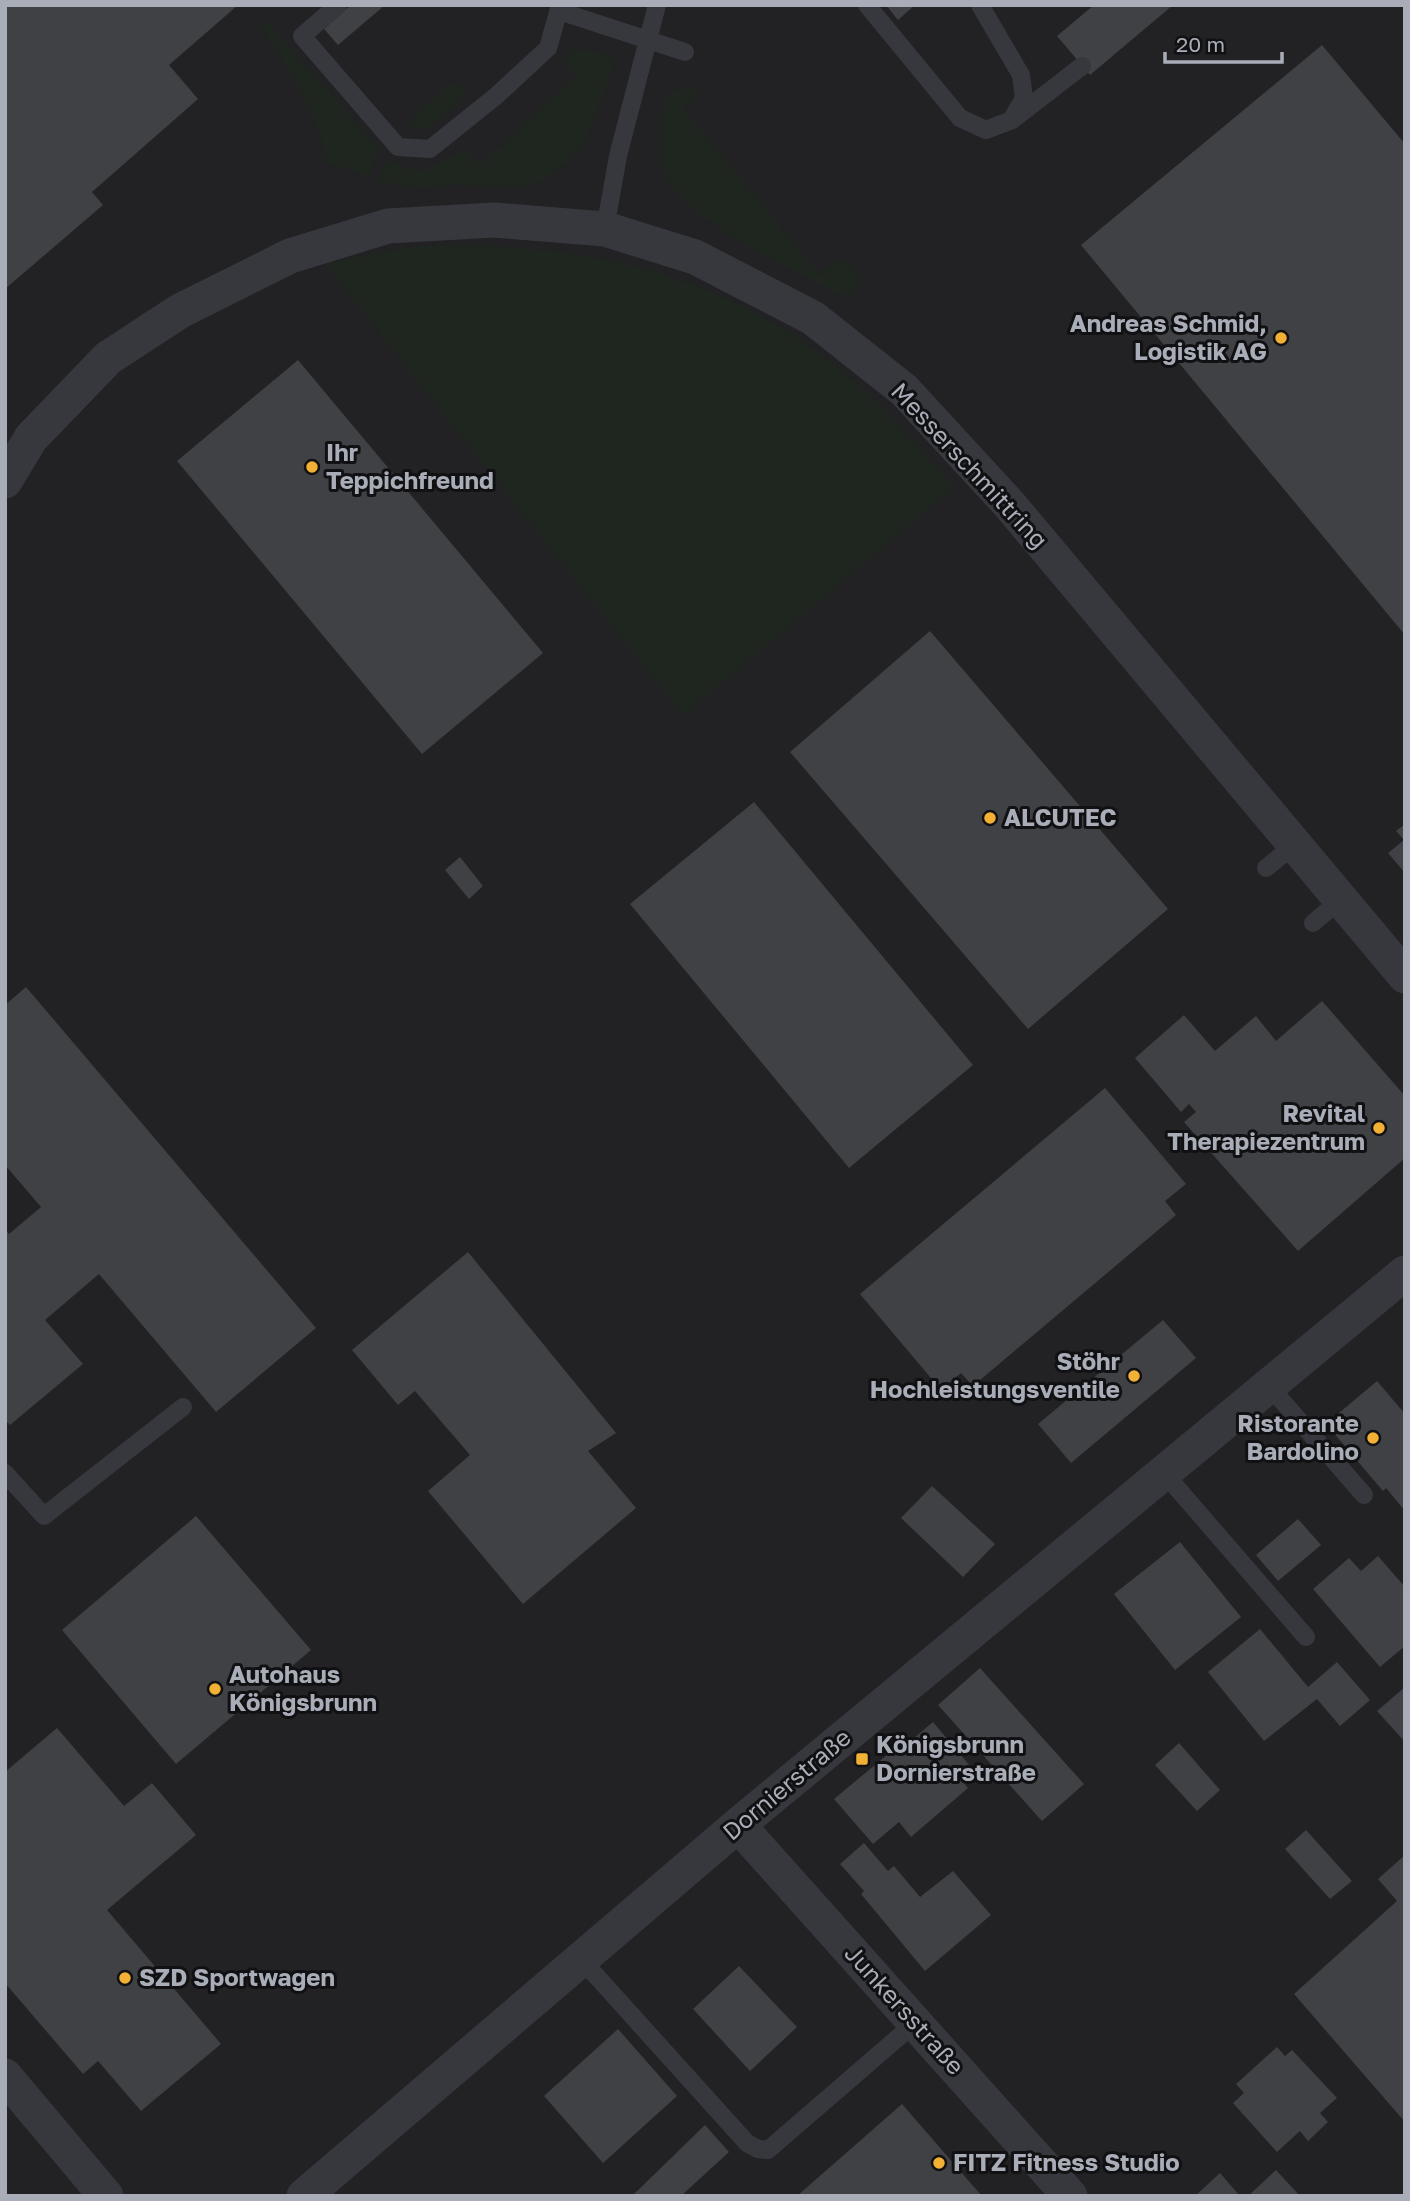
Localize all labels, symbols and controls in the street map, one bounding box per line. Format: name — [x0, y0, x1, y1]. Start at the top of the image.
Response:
scale bar — [1165, 21, 1282, 65]
text: 20 m — [1176, 31, 1225, 57]
place label: Andreas Schmid, Logistik AG — [1070, 308, 1267, 365]
marker: Andreas Schmid, Logistik AG — [1273, 330, 1289, 346]
street label: Messerschmittring — [886, 376, 1054, 554]
place label: Ihr Teppichfreund — [326, 437, 494, 494]
marker: Ihr Teppichfreund — [304, 459, 320, 475]
place label: ALCUTEC — [1004, 802, 1117, 831]
marker: ALCUTEC — [982, 810, 998, 826]
place label: Revital Therapiezentrum — [1167, 1098, 1365, 1155]
marker: Revital Therapiezentrum — [1371, 1120, 1387, 1136]
place label: Stöhr Hochleistungsventile — [870, 1346, 1120, 1403]
marker: Stöhr Hochleistungsventile — [1126, 1368, 1142, 1384]
place label: Ristorante Bardolino — [1237, 1408, 1359, 1465]
marker: Ristorante Bardolino — [1365, 1430, 1381, 1446]
place label: Autohaus Königsbrunn — [229, 1659, 377, 1716]
marker: Autohaus Königsbrunn — [207, 1681, 223, 1697]
street label: Dornierstraße — [716, 1722, 856, 1846]
place label: Königsbrunn Dornierstraße — [876, 1729, 1036, 1786]
marker: Königsbrunn Dornierstraße — [854, 1751, 870, 1767]
street label: Junkersstraße — [839, 1938, 971, 2080]
place label: SZD Sportwagen — [139, 1962, 335, 1991]
marker: SZD Sportwagen — [117, 1970, 133, 1986]
place label: FITZ Fitness Studio — [953, 2147, 1180, 2176]
marker: FITZ Fitness Studio — [931, 2155, 947, 2171]

